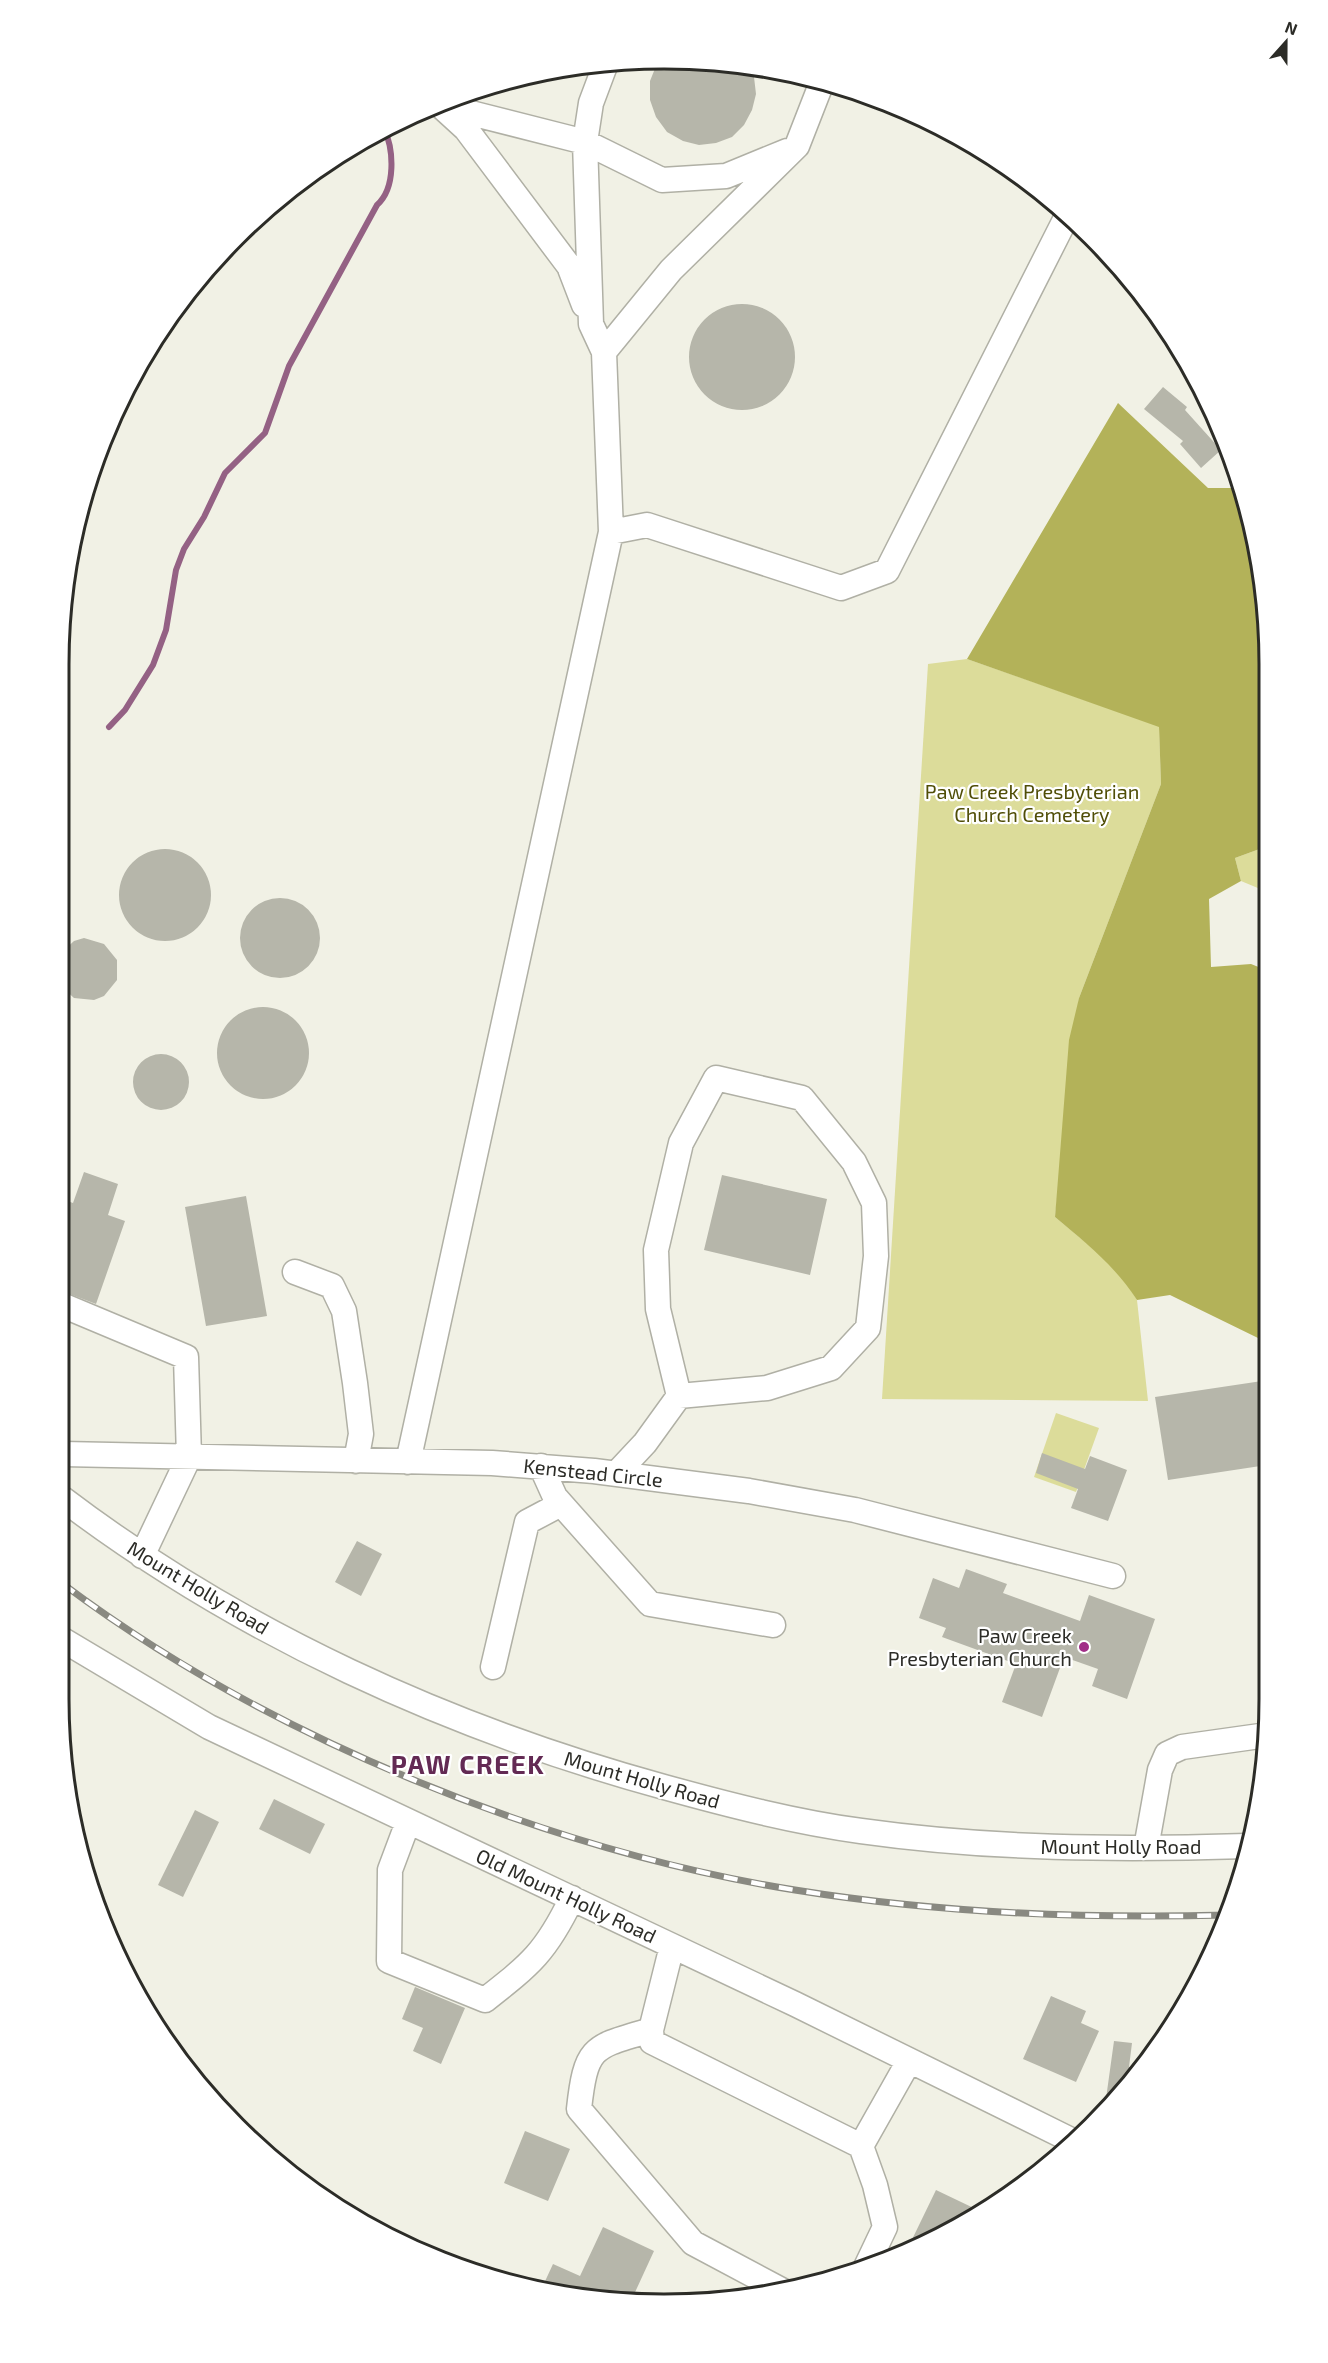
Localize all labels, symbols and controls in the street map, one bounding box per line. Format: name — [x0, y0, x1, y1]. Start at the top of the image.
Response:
north arrow — [1256, 12, 1316, 72]
text: N — [1283, 17, 1300, 38]
park label: Paw Creek Presbyterian Church Cemetery — [925, 779, 1139, 826]
street label: Kenstead Circle — [522, 1453, 664, 1491]
street label: Mount Holly Road — [123, 1535, 274, 1639]
place label: Paw Creek Presbyterian Church — [888, 1623, 1072, 1670]
marker: Paw Creek Presbyterian Church — [1077, 1640, 1091, 1654]
street label: Mount Holly Road — [562, 1745, 723, 1813]
district label: PAW CREEK — [391, 1748, 545, 1779]
street label: Mount Holly Road — [1041, 1834, 1201, 1858]
street label: Old Mount Holly Road — [473, 1843, 660, 1947]

